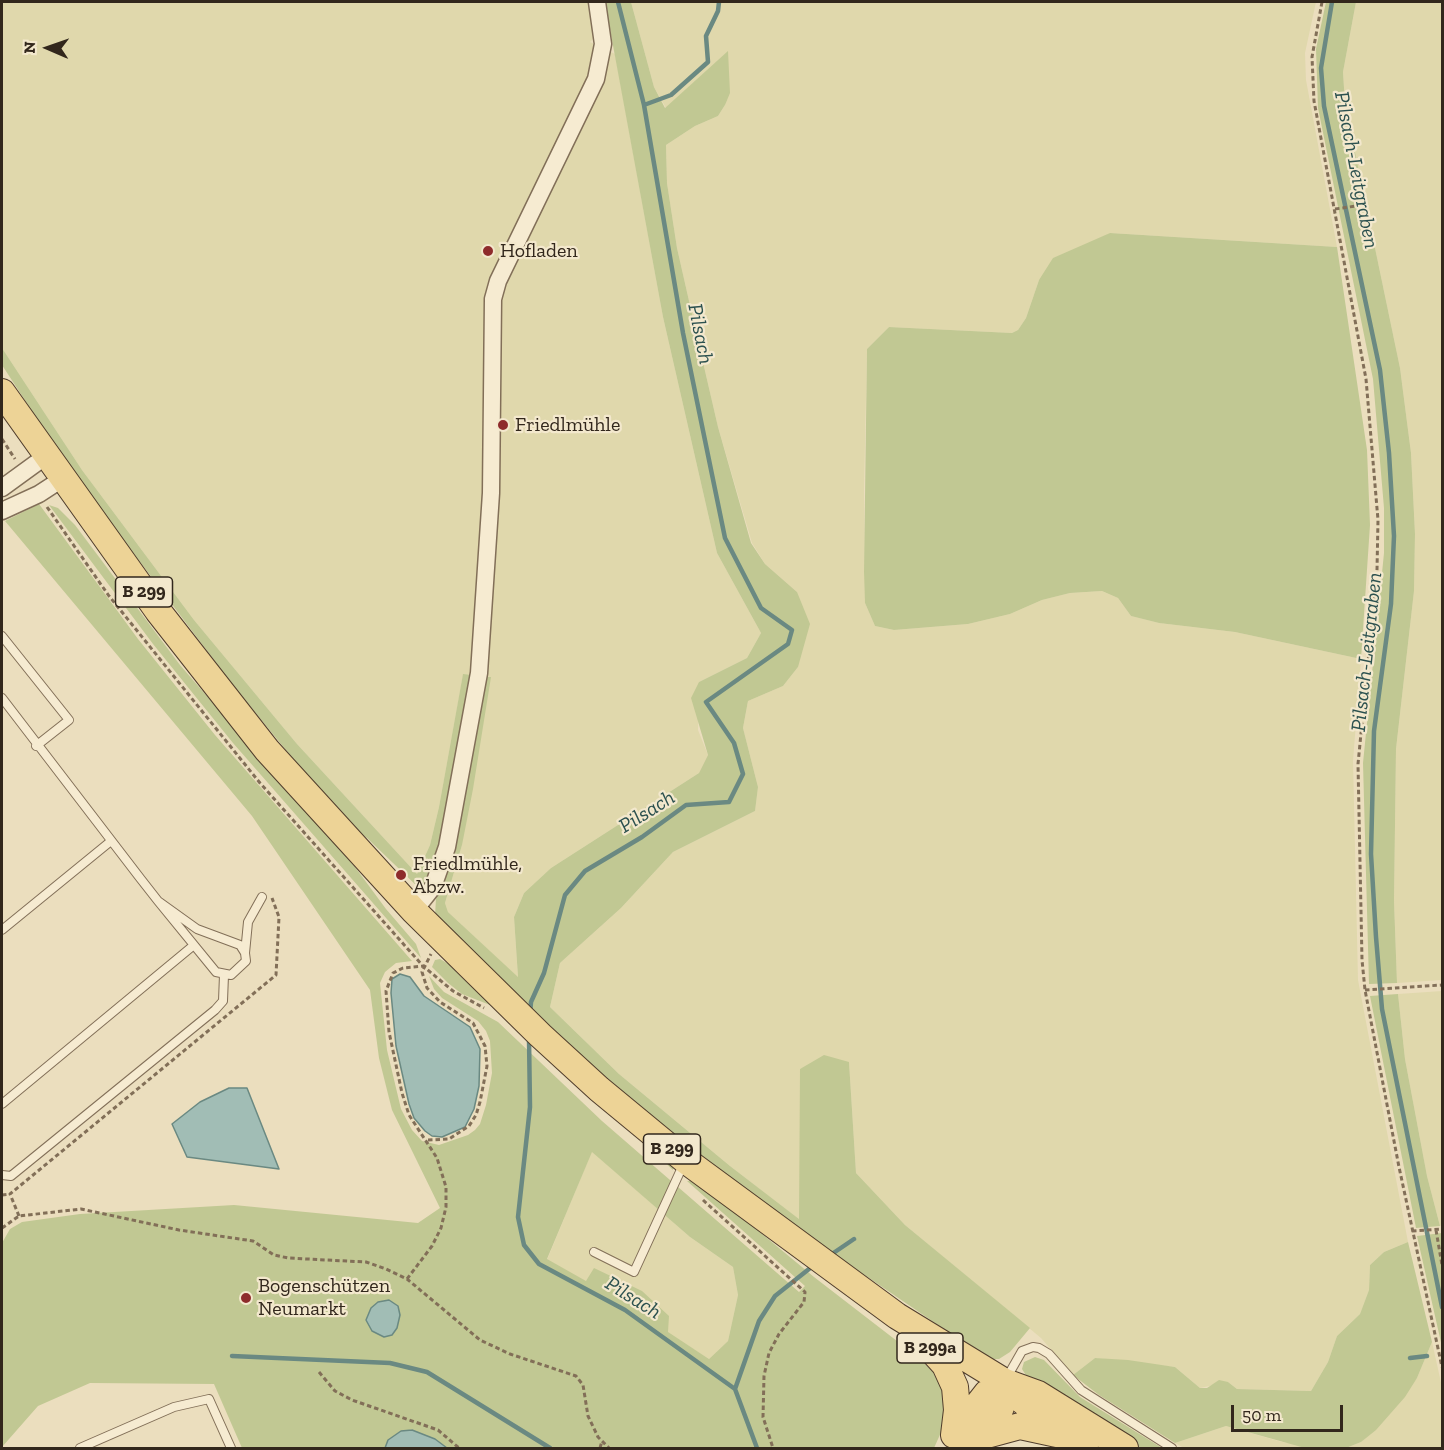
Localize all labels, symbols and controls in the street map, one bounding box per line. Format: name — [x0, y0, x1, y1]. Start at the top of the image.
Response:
north arrow — [18, 18, 78, 78]
text: N — [20, 41, 39, 54]
water label: Pilsach-Leitgraben — [1328, 89, 1384, 251]
place label: Hofladen — [500, 239, 578, 263]
marker: Hofladen — [481, 244, 495, 258]
water label: Pilsach — [682, 301, 718, 367]
place label: Friedlmühle — [515, 413, 620, 437]
marker: Friedlmühle — [496, 418, 510, 432]
water label: Pilsach-Leitgraben — [1346, 571, 1388, 733]
road number: B 299 — [116, 577, 172, 607]
water label: Pilsach — [614, 785, 680, 839]
place label: Friedlmühle, Abzw. — [413, 852, 522, 899]
marker: Friedlmühle, Abzw. — [394, 868, 408, 882]
road number: B 299 — [644, 1134, 700, 1164]
water label: Pilsach — [600, 1271, 666, 1325]
place label: Bogenschützen Neumarkt — [258, 1274, 390, 1321]
marker: Bogenschützen Neumarkt — [239, 1291, 253, 1305]
road number: B 299a — [897, 1333, 963, 1363]
scale bar — [1234, 1393, 1346, 1431]
text: 50 m — [1242, 1404, 1281, 1426]

